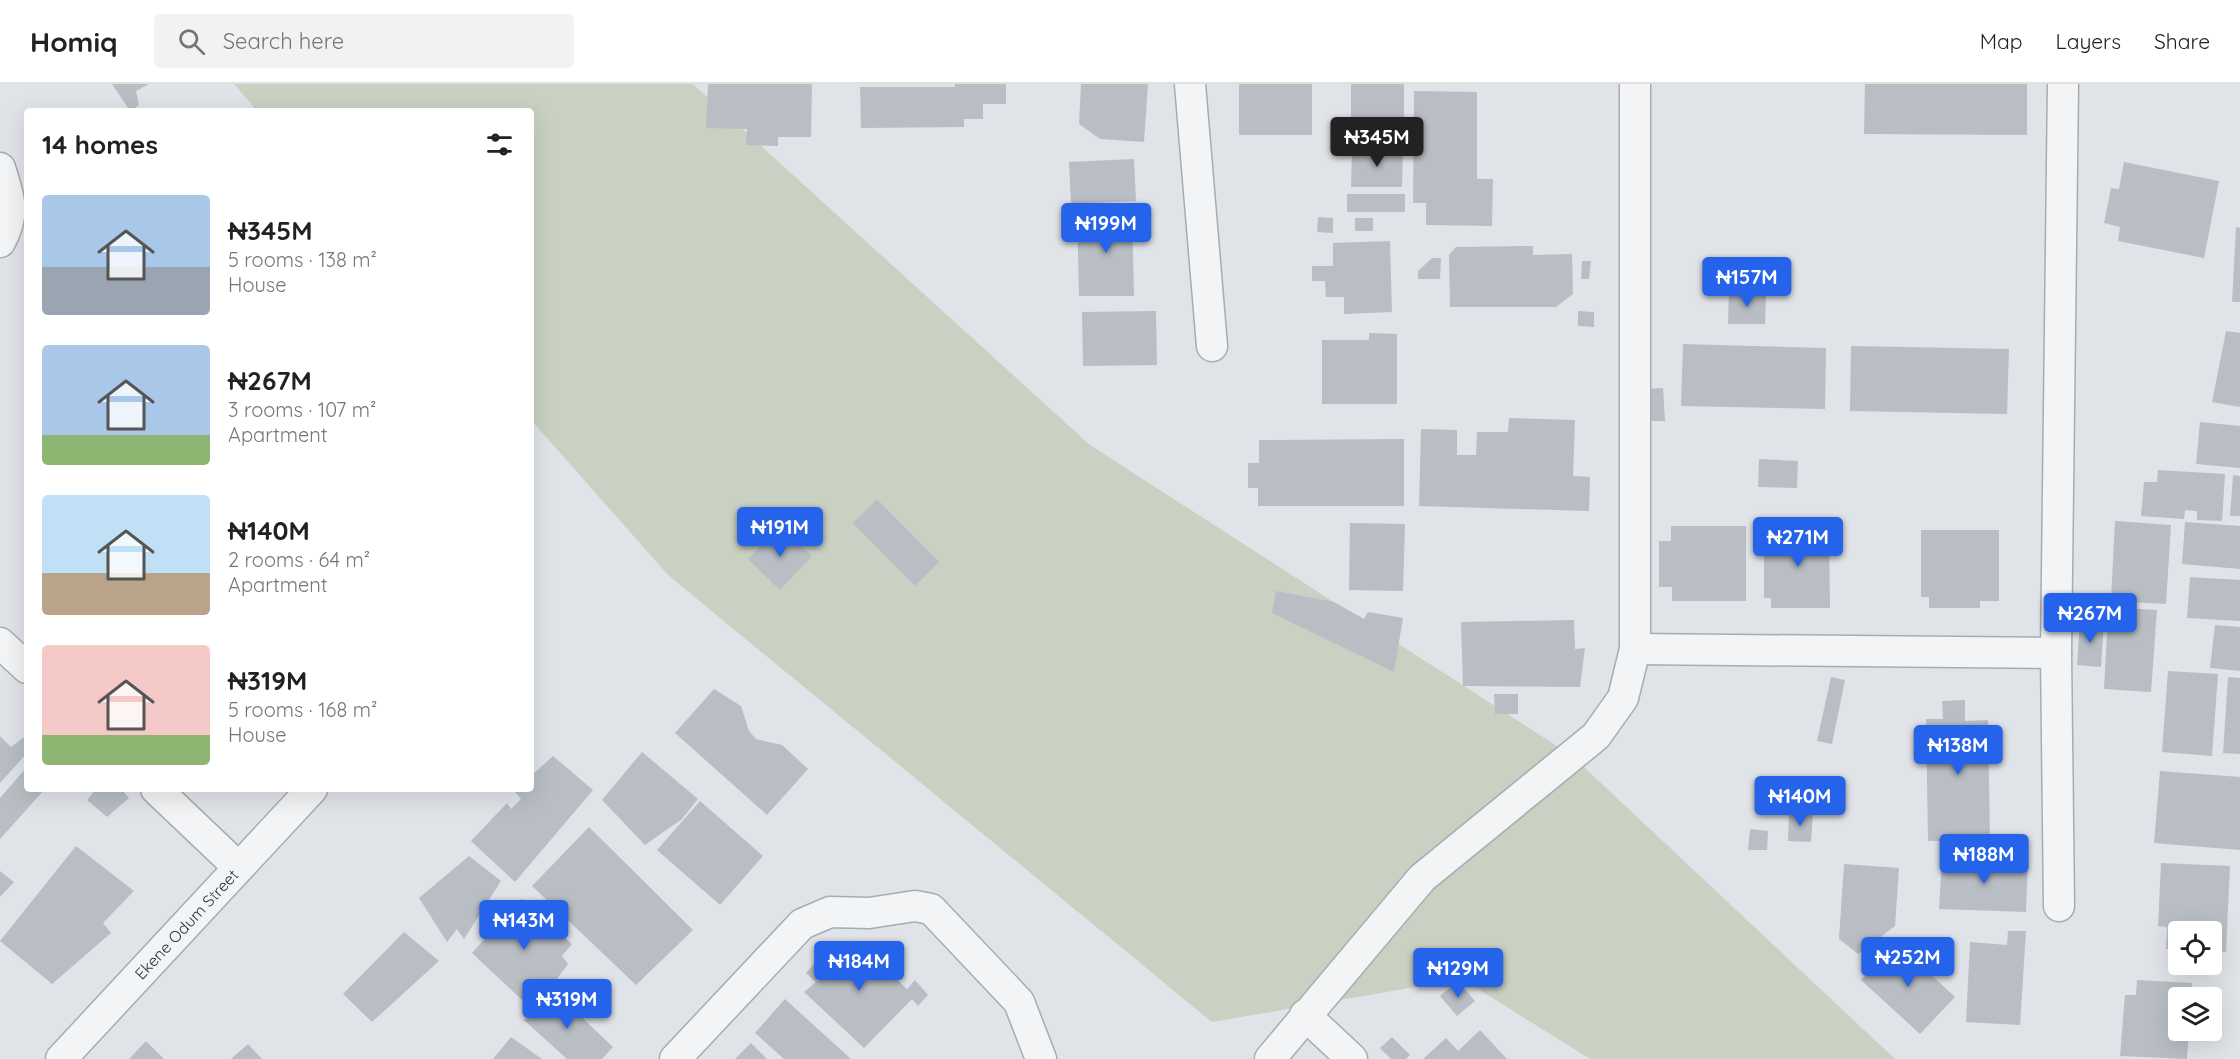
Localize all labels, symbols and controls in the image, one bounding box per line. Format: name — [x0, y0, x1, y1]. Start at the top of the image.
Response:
search box — [154, 14, 574, 68]
text: Homiq — [30, 24, 118, 59]
icon: search — [175, 25, 208, 58]
text: Search here — [223, 27, 344, 55]
text: Map — [1980, 28, 2023, 54]
text: Layers — [2056, 28, 2121, 54]
text: Share — [2154, 28, 2210, 54]
pin: ₦345M — [1335, 117, 1419, 168]
text: ₦345M — [1344, 124, 1410, 149]
text: 14 homes — [42, 128, 158, 161]
icon: filters — [483, 128, 516, 161]
pin: ₦199M — [1064, 203, 1148, 254]
text: ₦199M — [1075, 210, 1137, 235]
text: ₦345M — [228, 214, 313, 247]
icon: home — [90, 219, 162, 291]
text: 5 rooms · 138 m² — [228, 247, 377, 272]
pin: ₦157M — [1705, 257, 1789, 308]
text: ₦157M — [1716, 264, 1778, 289]
text: House — [228, 272, 287, 297]
text: ₦267M — [228, 364, 312, 397]
icon: home — [90, 369, 162, 441]
text: 3 rooms · 107 m² — [228, 397, 376, 422]
text: Apartment — [228, 422, 328, 447]
pin: ₦191M — [738, 507, 822, 558]
text: ₦140M — [228, 514, 310, 547]
text: ₦191M — [751, 514, 809, 539]
pin: ₦271M — [1756, 517, 1840, 568]
icon: home — [90, 519, 162, 591]
text: ₦271M — [1767, 524, 1829, 549]
text: 2 rooms · 64 m² — [228, 547, 370, 572]
text: Apartment — [228, 572, 328, 597]
pin: ₦267M — [2048, 593, 2132, 644]
text: ₦267M — [2058, 600, 2122, 625]
text: ₦319M — [228, 664, 307, 697]
icon: home — [90, 669, 162, 741]
text: 5 rooms · 168 m² — [228, 697, 377, 722]
text: House — [228, 722, 287, 747]
pin: ₦138M — [1916, 725, 2000, 776]
text: ₦138M — [1928, 732, 1988, 757]
pin: ₦140M — [1758, 776, 1842, 827]
text: ₦140M — [1769, 783, 1831, 808]
pin: ₦188M — [1942, 834, 2026, 885]
text: ₦188M — [1954, 841, 2014, 866]
street label: Ekene Odum Street — [130, 865, 242, 983]
pin: ₦143M — [482, 900, 566, 951]
text: ₦143M — [493, 907, 555, 932]
map controls — [2168, 921, 2222, 1041]
button: locate — [2168, 921, 2222, 975]
pin: ₦252M — [1866, 937, 1950, 988]
pin: ₦184M — [817, 941, 901, 992]
text: ₦252M — [1875, 944, 1941, 969]
text: ₦184M — [828, 948, 890, 973]
pin: ₦129M — [1416, 948, 1500, 999]
text: ₦129M — [1427, 955, 1489, 980]
pin: ₦319M — [525, 979, 609, 1030]
text: ₦319M — [537, 986, 597, 1011]
button: layers — [2168, 987, 2222, 1041]

